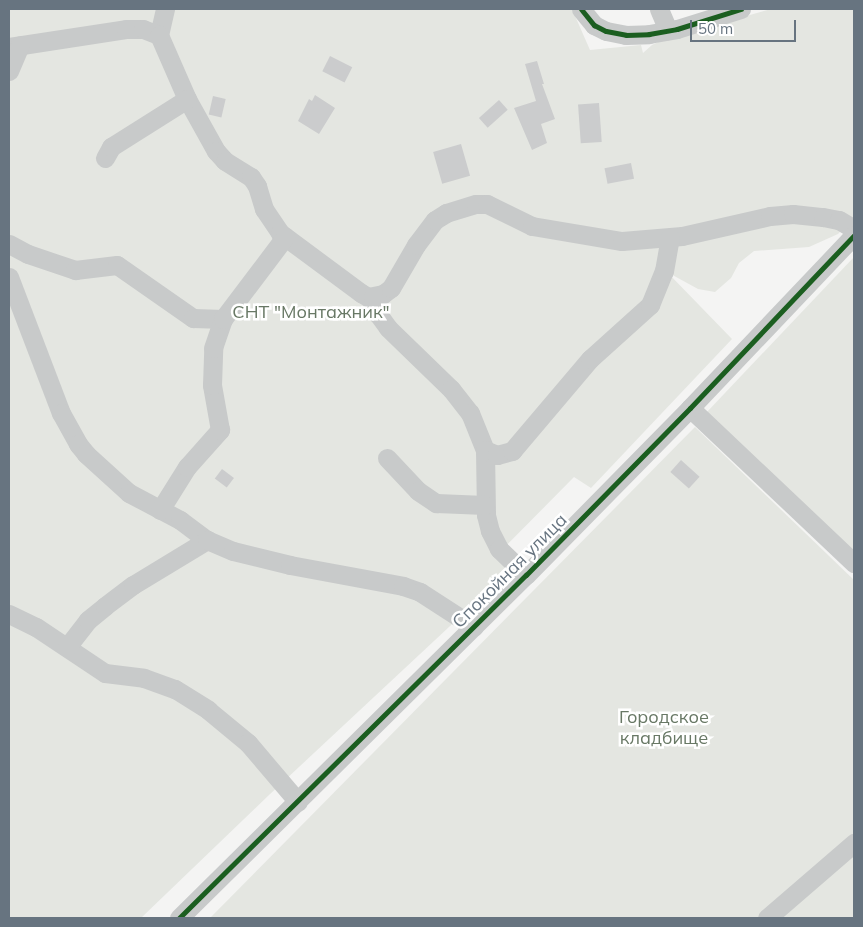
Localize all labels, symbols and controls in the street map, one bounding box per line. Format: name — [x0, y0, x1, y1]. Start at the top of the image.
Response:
scale bar — [693, 10, 799, 42]
text: 50 m — [698, 19, 733, 38]
park label: СНТ "Монтажник" — [232, 301, 390, 323]
street label: Спокойная улица — [448, 509, 572, 633]
park label: Городское кладбище — [619, 707, 709, 750]

